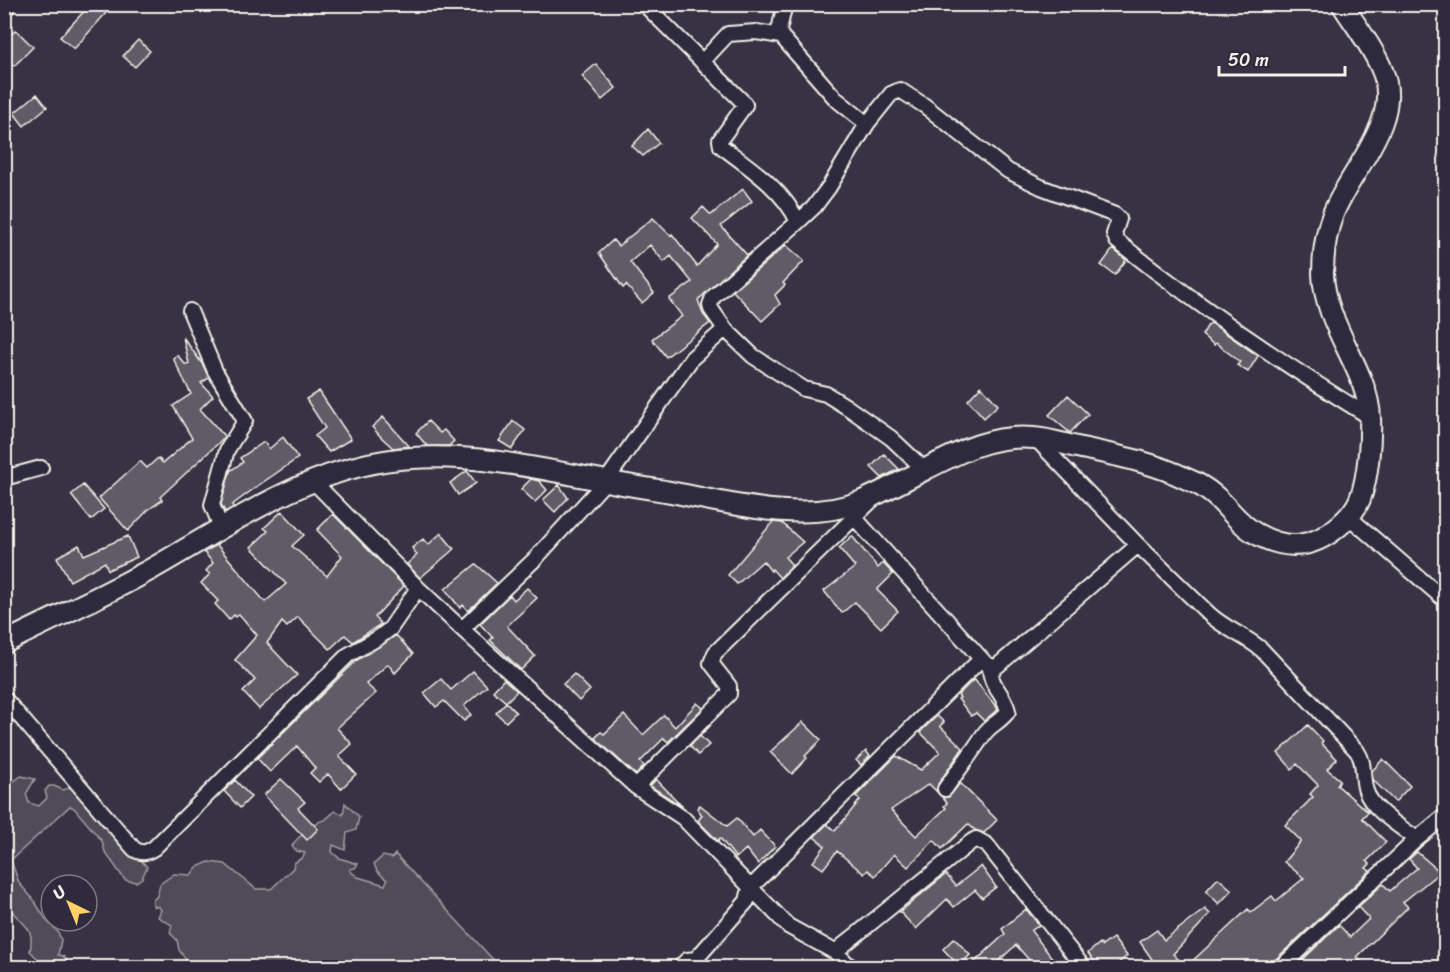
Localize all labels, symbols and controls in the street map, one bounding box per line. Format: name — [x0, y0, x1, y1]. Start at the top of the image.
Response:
scale bar — [1219, 39, 1345, 77]
text: 50 m — [1228, 44, 1269, 76]
north arrow — [39, 873, 99, 933]
text: U — [45, 877, 74, 907]

